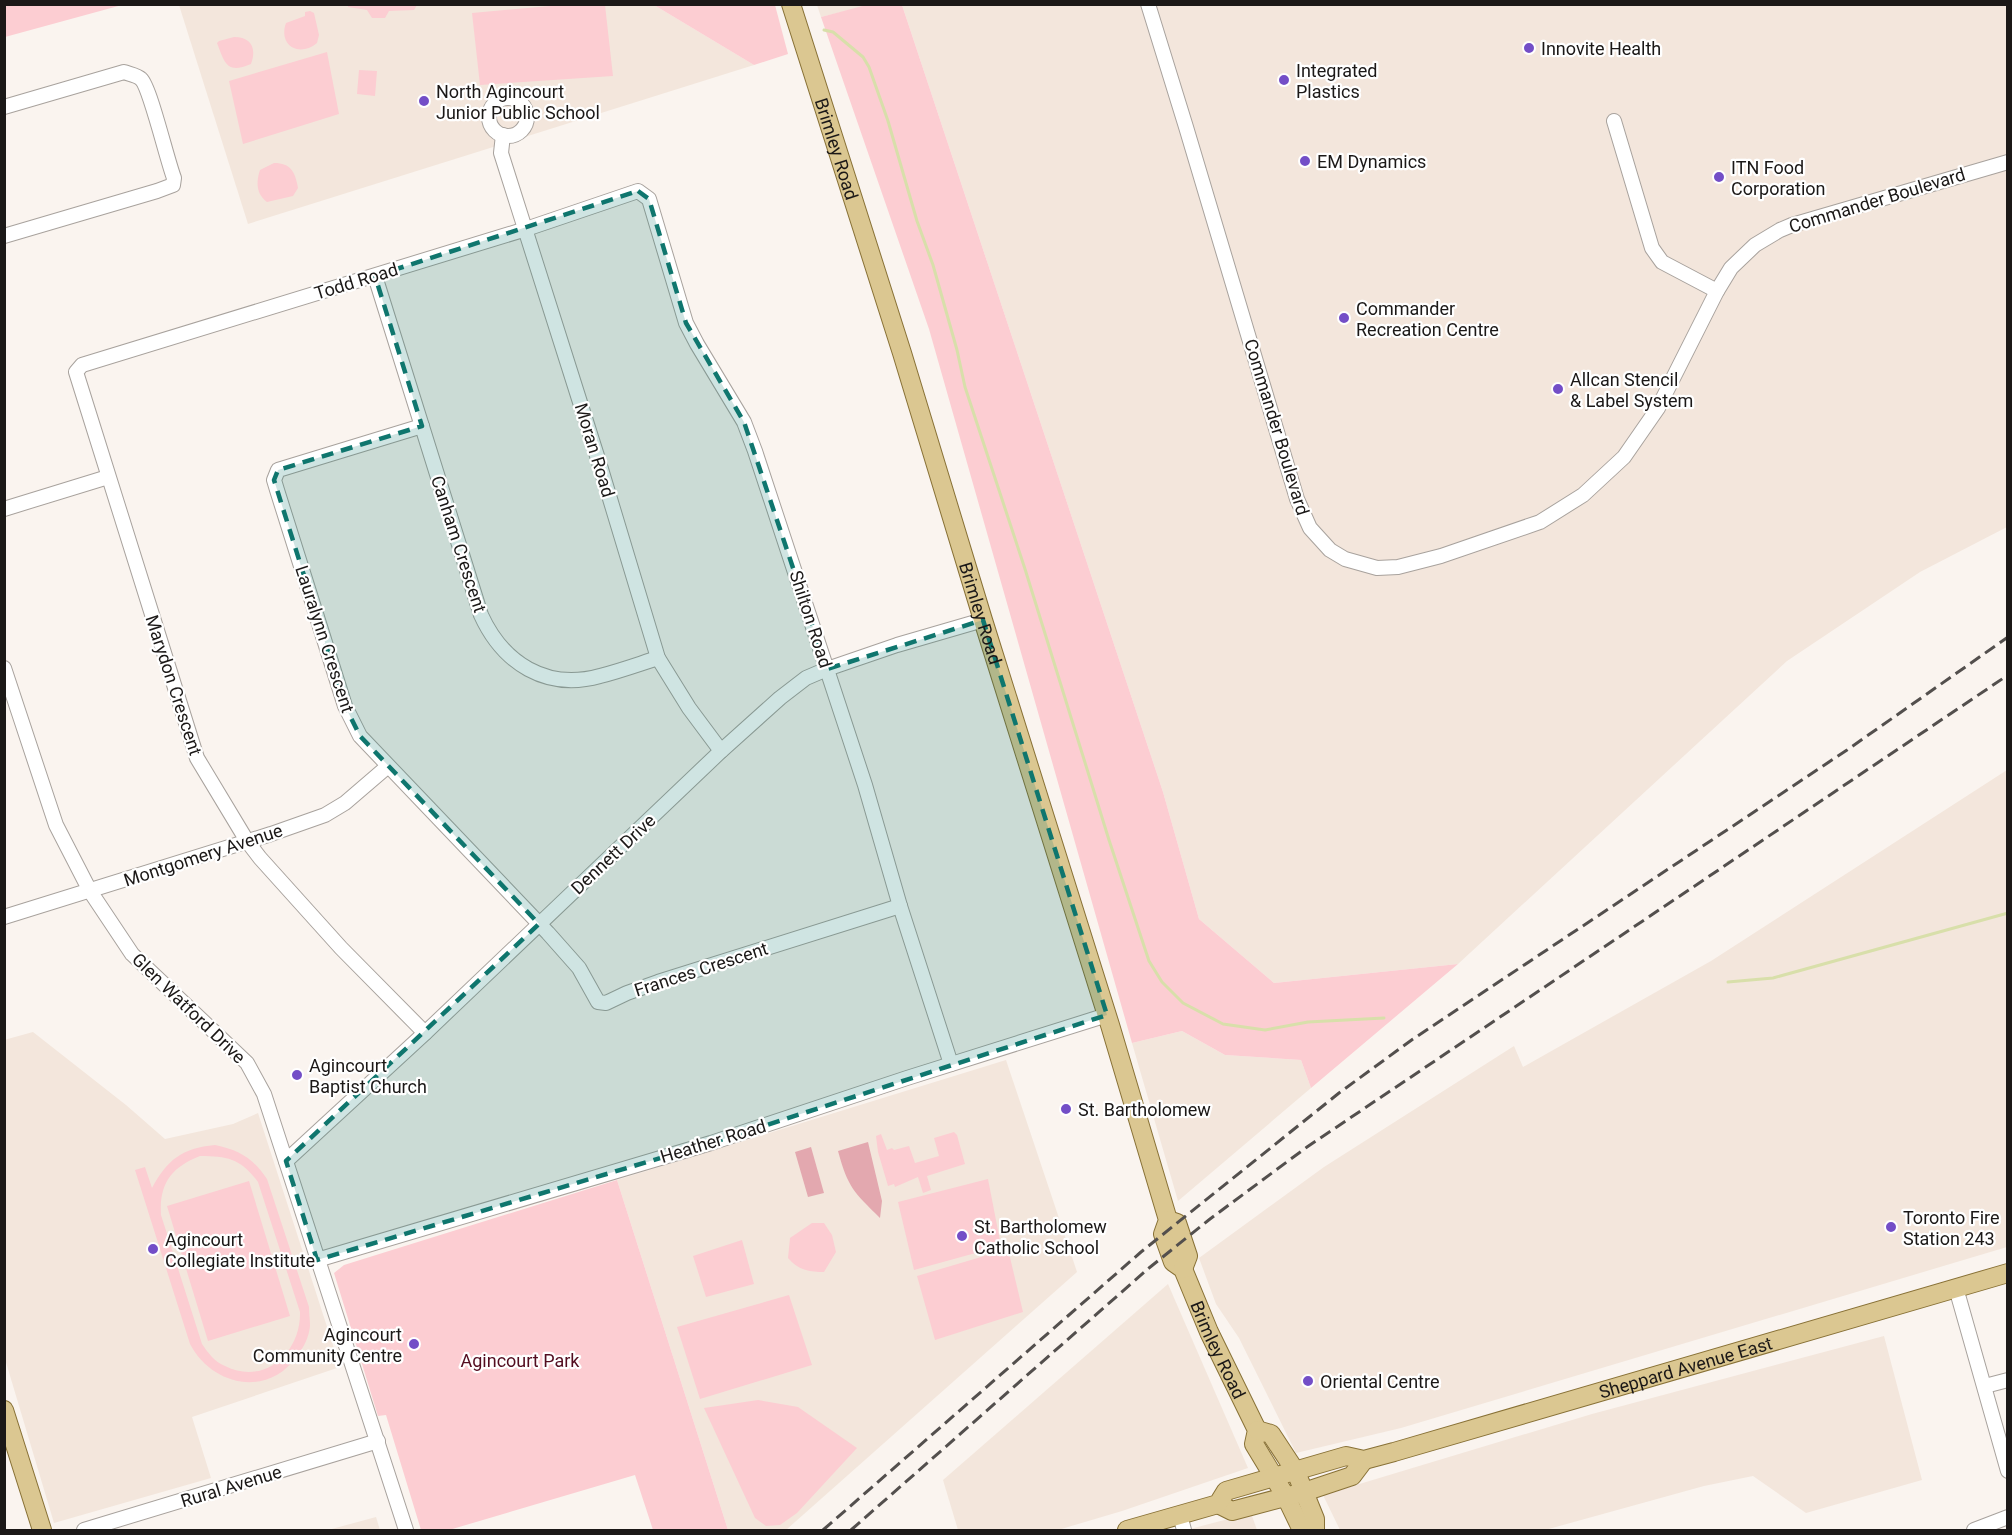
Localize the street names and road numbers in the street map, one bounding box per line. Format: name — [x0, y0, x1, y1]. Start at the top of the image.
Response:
street label: Brimley Road — [811, 95, 863, 202]
street label: Commander Boulevard — [1786, 163, 1968, 237]
street label: Todd Road — [312, 258, 400, 304]
street label: Commander Boulevard — [1240, 336, 1314, 518]
street label: Moran Road — [571, 400, 619, 500]
street label: Canham Crescent — [427, 473, 491, 615]
street label: Brimley Road — [956, 559, 1007, 667]
street label: Lauralynn Crescent — [291, 563, 359, 715]
street label: Shilton Road — [785, 568, 837, 670]
street label: Marydon Crescent — [141, 612, 207, 758]
street label: Dennett Drive — [567, 810, 659, 898]
street label: Montgomery Avenue — [121, 819, 285, 891]
street label: Frances Crescent — [632, 937, 771, 1000]
street label: Glen Watford Drive — [128, 949, 250, 1067]
street label: Heather Road — [658, 1115, 768, 1167]
street label: Brimley Road — [1187, 1298, 1250, 1402]
street label: Sheppard Avenue East — [1596, 1332, 1775, 1402]
street label: Rural Avenue — [178, 1461, 284, 1511]

